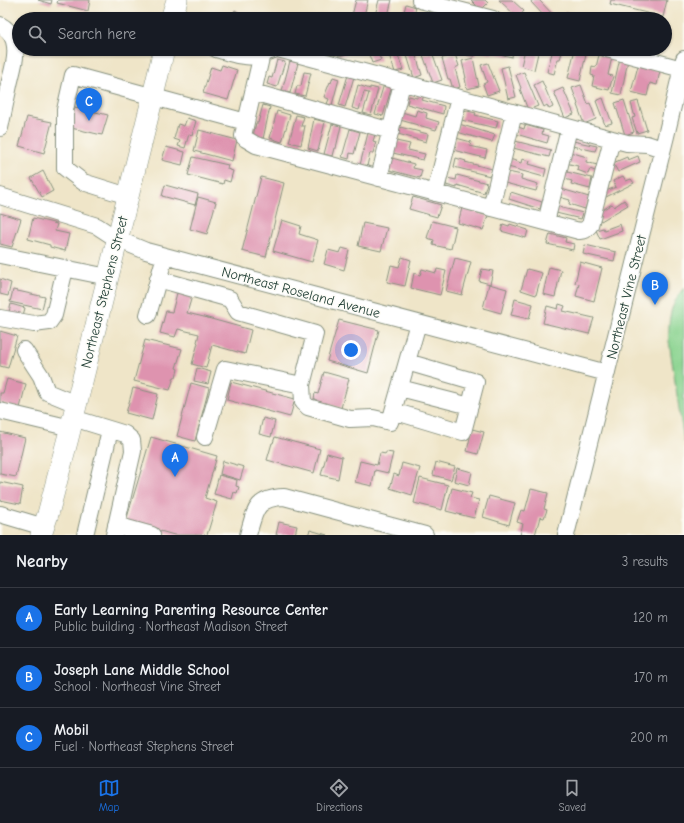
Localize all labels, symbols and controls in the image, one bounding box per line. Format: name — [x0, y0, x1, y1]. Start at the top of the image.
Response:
search box — [12, 12, 672, 56]
icon: search — [26, 23, 48, 45]
text: Search here — [58, 25, 136, 43]
pin: C — [76, 88, 102, 121]
street label: Northeast Stephens Street — [77, 213, 132, 370]
street label: Northeast Vine Street — [603, 232, 650, 361]
street label: Northeast Roseland Avenue — [220, 263, 382, 322]
pin: B — [642, 272, 668, 305]
your location — [341, 340, 361, 360]
pin: A — [162, 444, 188, 477]
text: Nearby — [16, 552, 67, 571]
text: 3 results — [622, 554, 668, 569]
text: Early Learning Parenting Resource Center — [54, 601, 328, 619]
text: A — [25, 610, 33, 625]
text: 120 m — [633, 610, 668, 625]
text: Public building · Northeast Madison Street — [54, 619, 287, 634]
text: Joseph Lane Middle School — [54, 661, 230, 679]
text: B — [25, 670, 33, 685]
text: 170 m — [634, 670, 668, 685]
text: School · Northeast Vine Street — [54, 679, 220, 694]
text: Mobil — [54, 721, 89, 739]
text: C — [25, 730, 33, 745]
text: 200 m — [630, 730, 668, 745]
text: Fuel · Northeast Stephens Street — [54, 739, 233, 754]
tab: Map — [98, 777, 120, 814]
tab: Directions — [316, 777, 363, 814]
tab: Saved — [559, 777, 586, 814]

